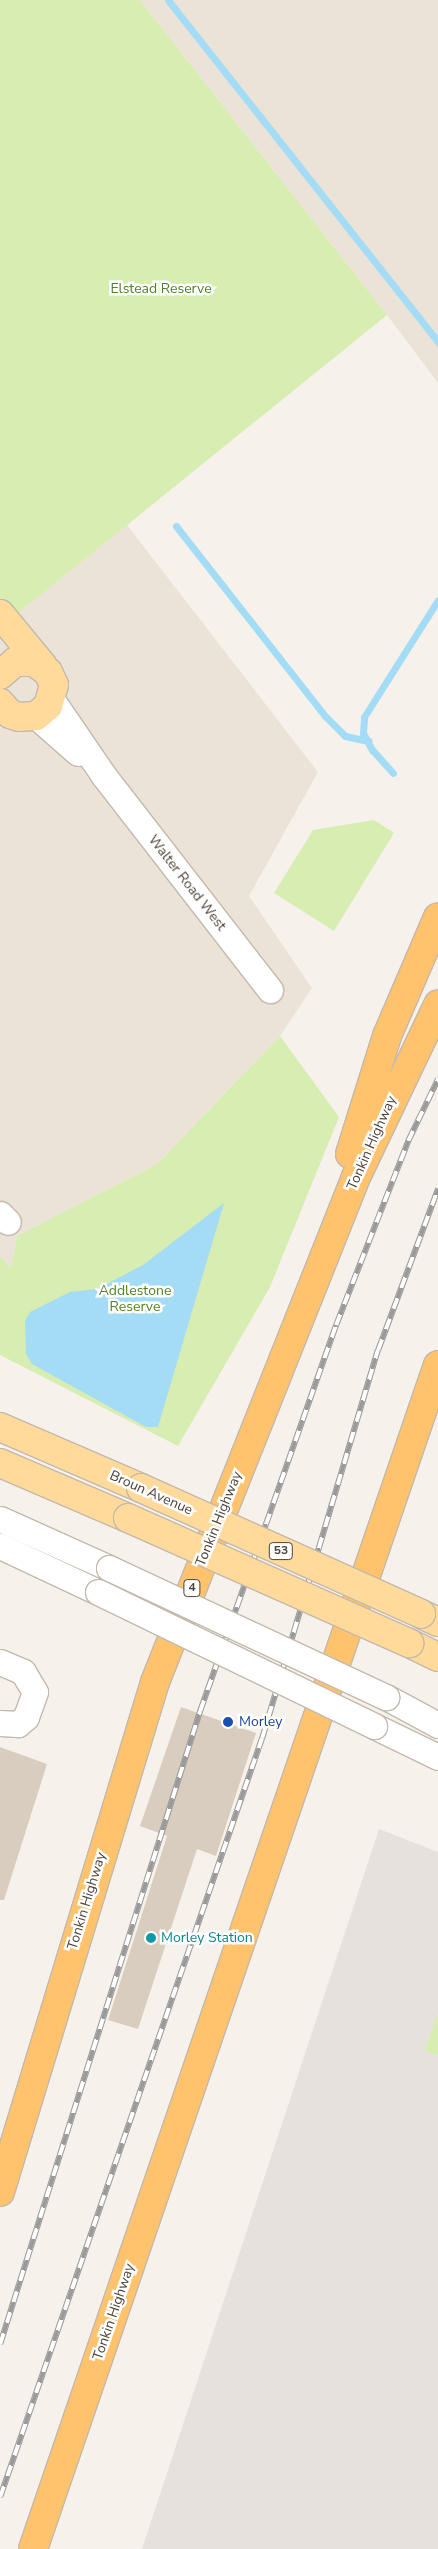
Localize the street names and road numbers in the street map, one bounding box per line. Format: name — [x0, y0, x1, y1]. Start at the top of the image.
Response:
street label: Walter Road West — [144, 832, 230, 934]
street label: Tonkin Highway — [344, 1093, 400, 1193]
street label: Broun Avenue — [107, 1467, 195, 1519]
street label: Tonkin Highway — [192, 1469, 246, 1569]
road number: 53 — [268, 1542, 294, 1560]
road number: 4 — [183, 1579, 201, 1598]
street label: Tonkin Highway — [64, 1850, 110, 1952]
street label: Tonkin Highway — [90, 2261, 138, 2363]

